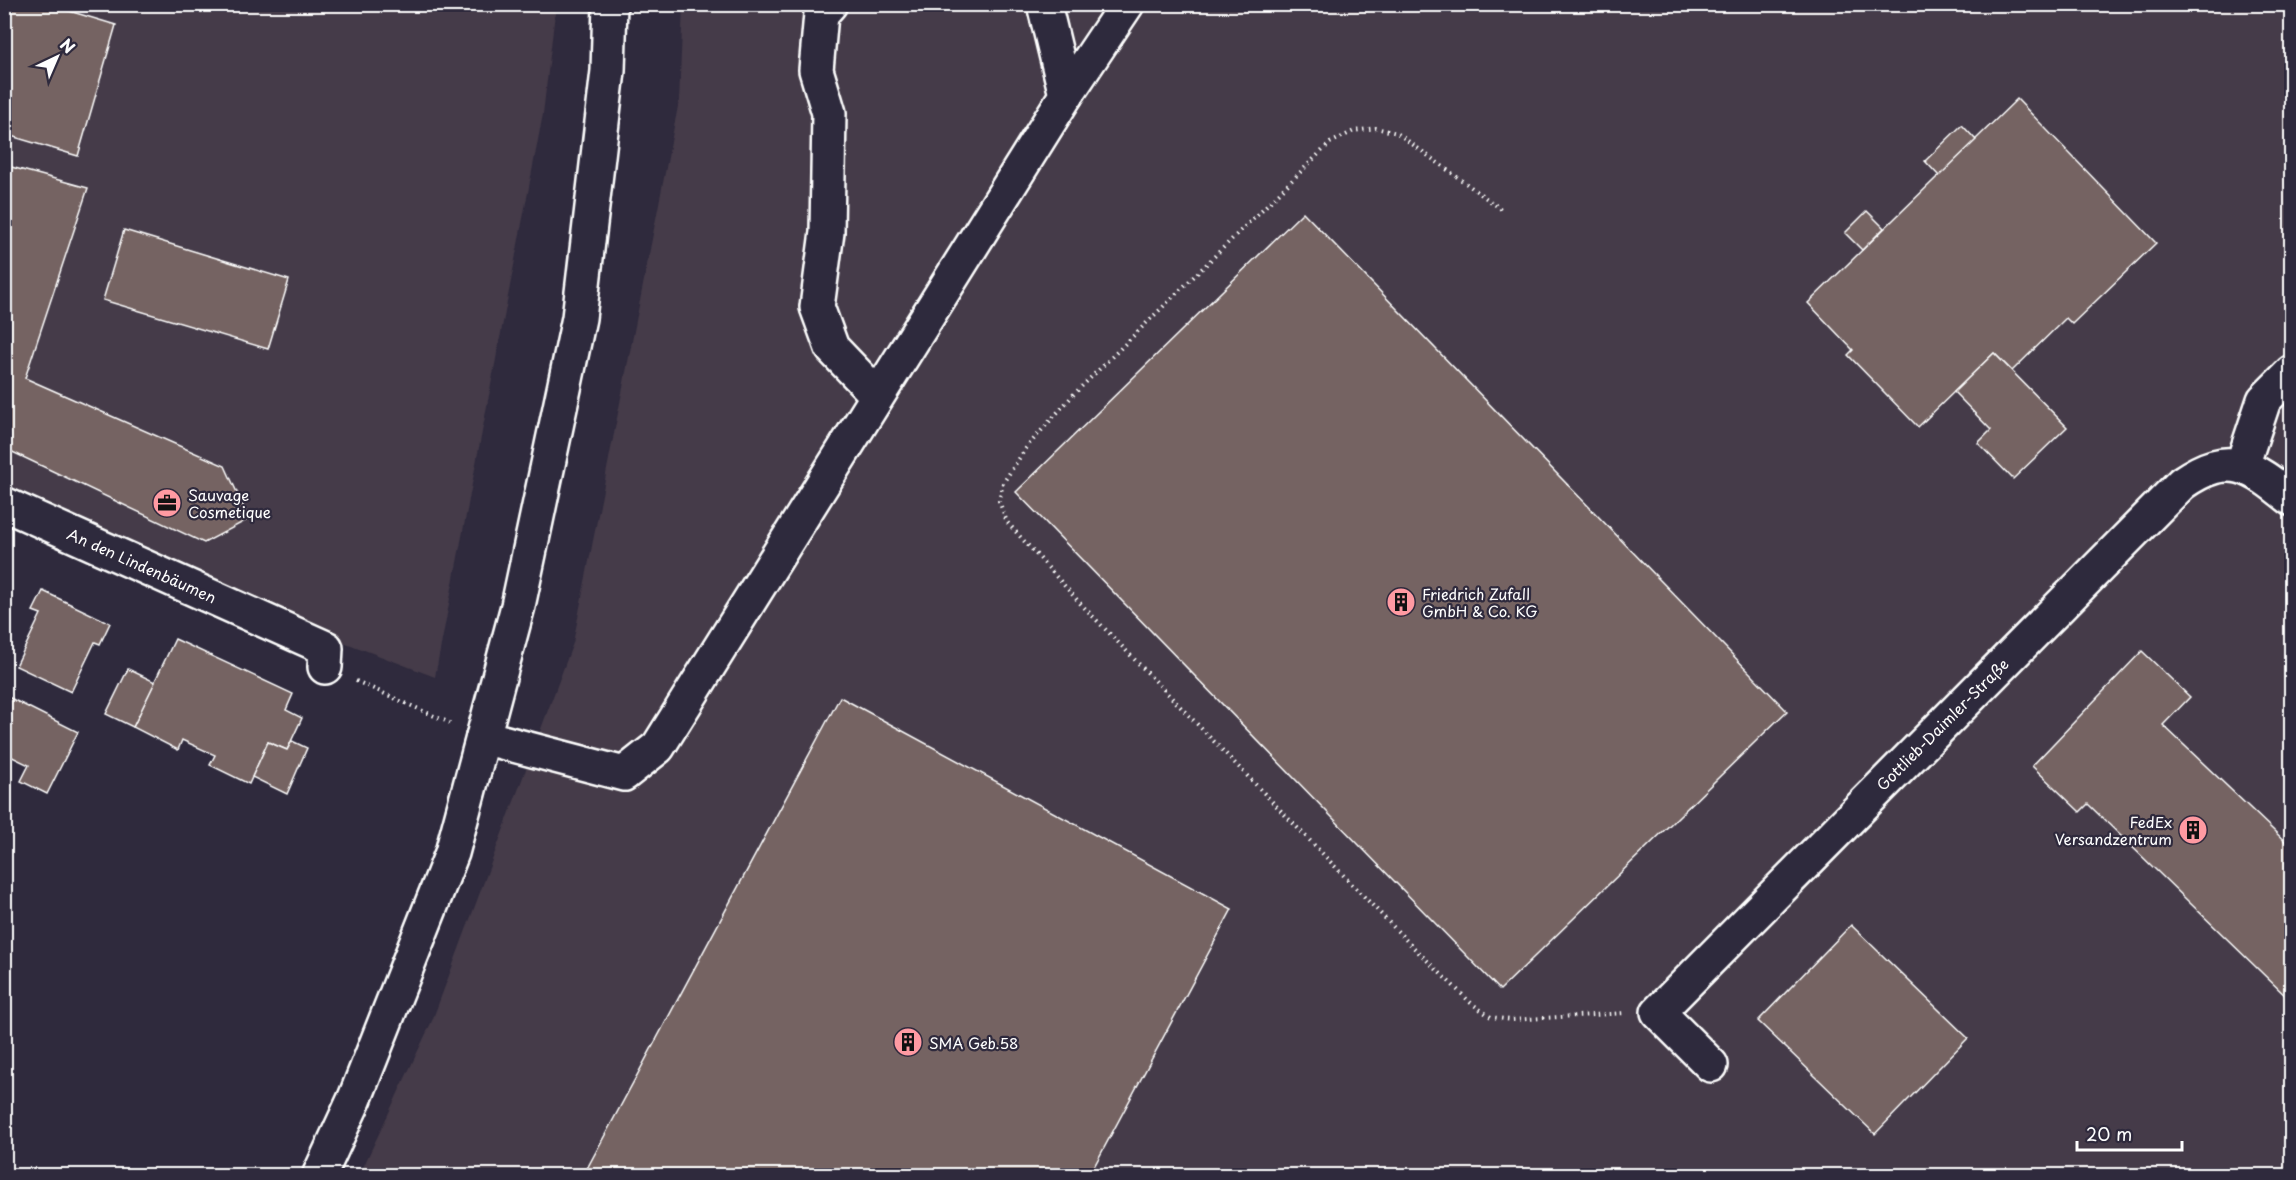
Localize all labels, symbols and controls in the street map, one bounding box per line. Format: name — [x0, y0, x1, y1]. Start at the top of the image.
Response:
north arrow — [27, 27, 87, 87]
text: N — [55, 32, 81, 59]
place label: Sauvage Cosmetique — [188, 483, 271, 523]
office icon: Sauvage Cosmetique — [151, 487, 183, 519]
street label: An den Lindenbäumen — [64, 522, 220, 608]
place label: Friedrich Zufall GmbH & Co. KG — [1422, 582, 1538, 622]
building icon: Friedrich Zufall GmbH & Co. KG — [1385, 586, 1417, 618]
street label: Gottlieb-Daimler-Straße — [1871, 653, 2013, 795]
place label: FedEx Versandzentrum — [2055, 810, 2172, 850]
building icon: FedEx Versandzentrum — [2177, 814, 2209, 846]
building icon: SMA Geb.58 — [892, 1026, 924, 1058]
place label: SMA Geb.58 — [929, 1031, 1018, 1054]
scale bar — [2077, 1114, 2182, 1152]
text: 20 m — [2086, 1120, 2132, 1147]

